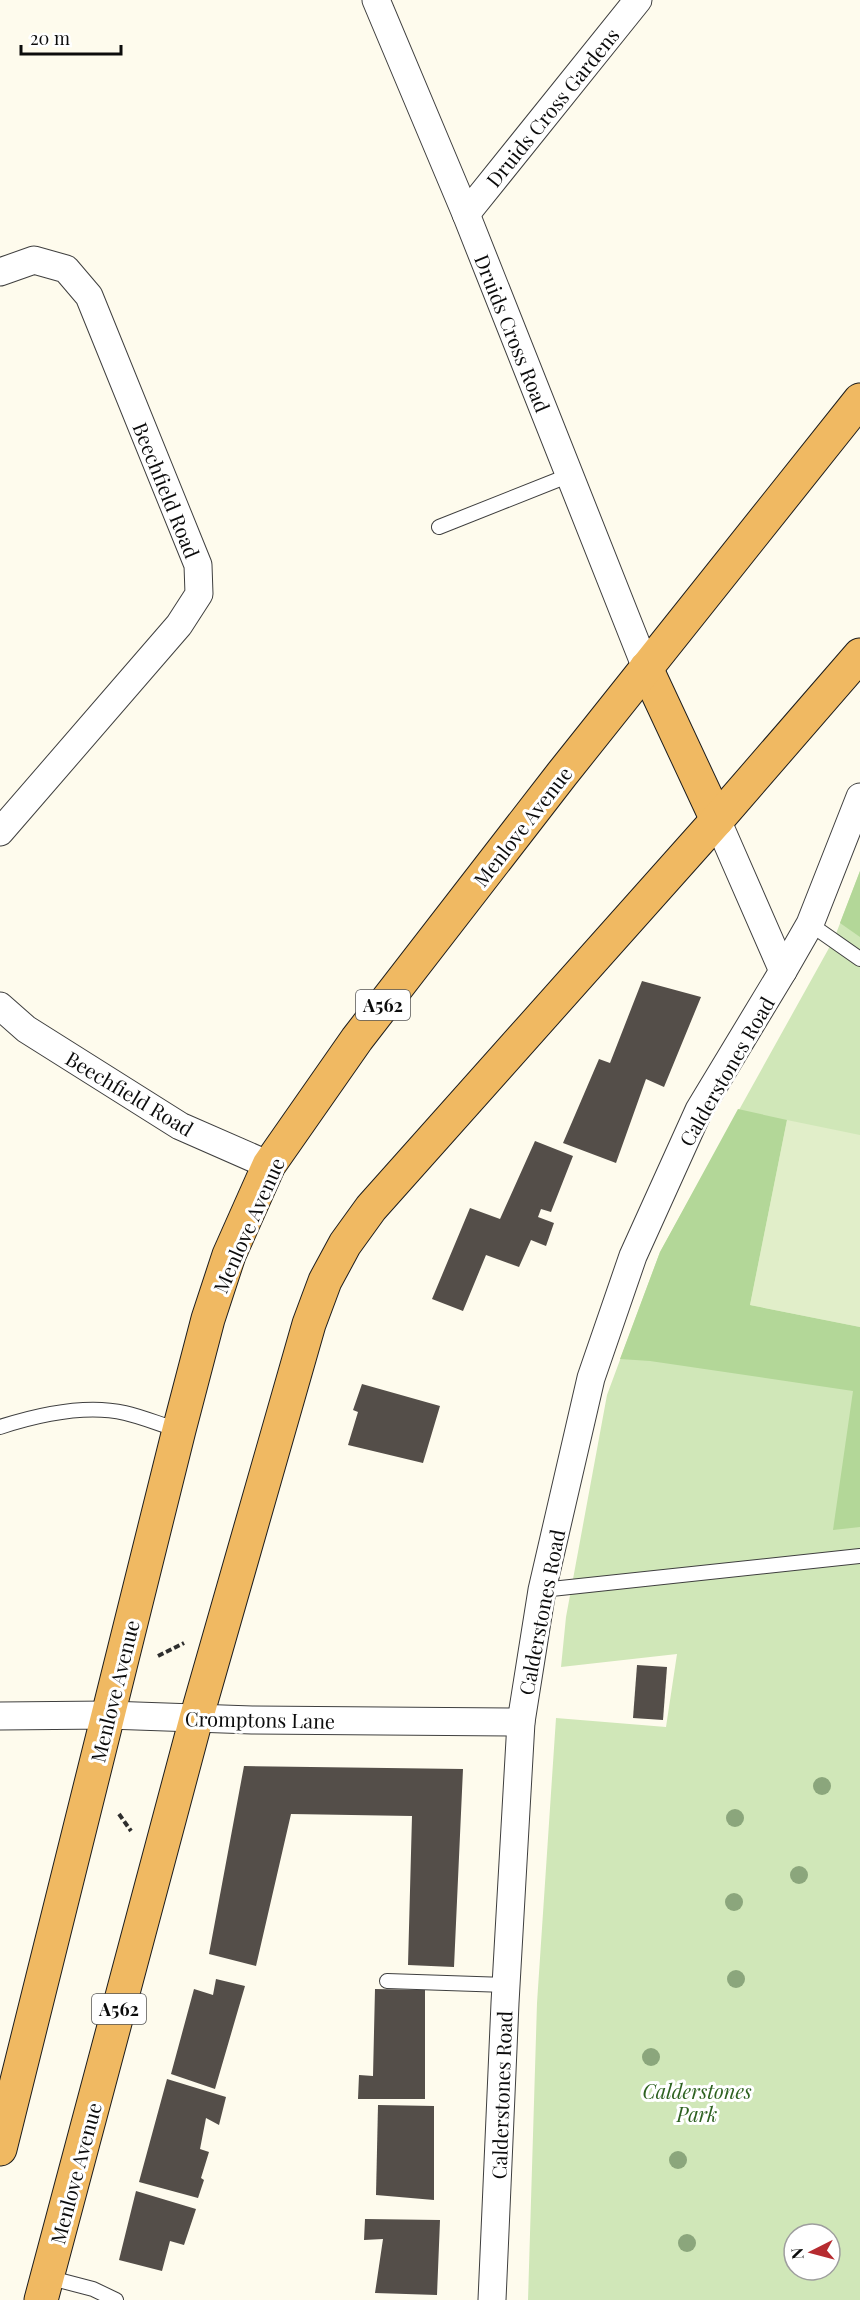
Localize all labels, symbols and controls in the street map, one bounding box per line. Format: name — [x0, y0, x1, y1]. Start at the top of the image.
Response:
scale bar — [21, 18, 122, 56]
street label: Druids Cross Gardens — [479, 22, 625, 192]
text: 20 m — [30, 26, 70, 50]
street label: Druids Cross Road — [469, 250, 557, 416]
street label: Beechfield Road — [127, 418, 207, 562]
street label: Menlove Avenue — [467, 760, 577, 892]
road number: A562 — [356, 990, 410, 1020]
street label: Calderstones Road — [672, 991, 780, 1151]
street label: Beechfield Road — [61, 1044, 199, 1142]
street label: Menlove Avenue — [206, 1153, 290, 1297]
street label: Calderstones Road — [512, 1526, 570, 1697]
street label: Menlove Avenue — [83, 1617, 145, 1765]
street label: Cromptons Lane — [185, 1704, 335, 1734]
road number: A562 — [92, 1994, 146, 2024]
street label: Calderstones Road — [485, 2010, 517, 2180]
park label: Calderstones Park — [642, 2077, 752, 2127]
street label: Menlove Avenue — [43, 2099, 107, 2247]
north arrow — [782, 2222, 842, 2282]
text: N — [785, 2246, 808, 2260]

